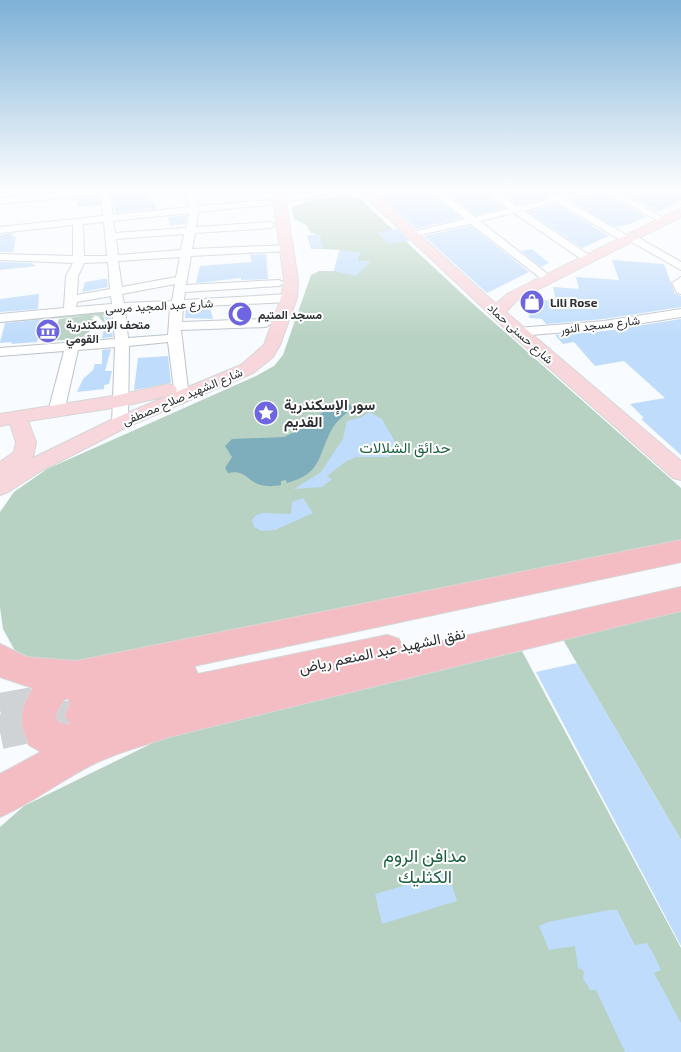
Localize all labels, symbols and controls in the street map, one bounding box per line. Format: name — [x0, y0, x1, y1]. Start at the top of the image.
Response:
shop icon: Lili Rose — [519, 289, 545, 315]
street label: شارع عبد المجيد مرسى — [105, 295, 214, 318]
place label: Lili Rose — [550, 295, 598, 309]
street label: شارع حسنى حماد — [483, 300, 557, 368]
mosque icon: مسجد المتيم — [227, 301, 253, 327]
place label: مسجد المتيم — [258, 307, 322, 323]
street label: شارع مسجد النور — [558, 312, 641, 339]
place label: متحف الإسكندرية القومي — [66, 317, 150, 349]
museum icon: متحف الإسكندرية القومي — [35, 318, 61, 344]
street label: شارع الشهيد صلاح مصطفى — [120, 364, 245, 430]
place label: سور الإسكندرية القديم — [284, 395, 375, 432]
place icon: سور الإسكندرية القديم — [253, 400, 279, 426]
park label: حدائق الشلالات — [360, 438, 450, 458]
street label: نفق الشهيد عبد المنعم رياض — [297, 624, 467, 678]
park label: مدافن الروم الكثليك — [383, 844, 467, 887]

